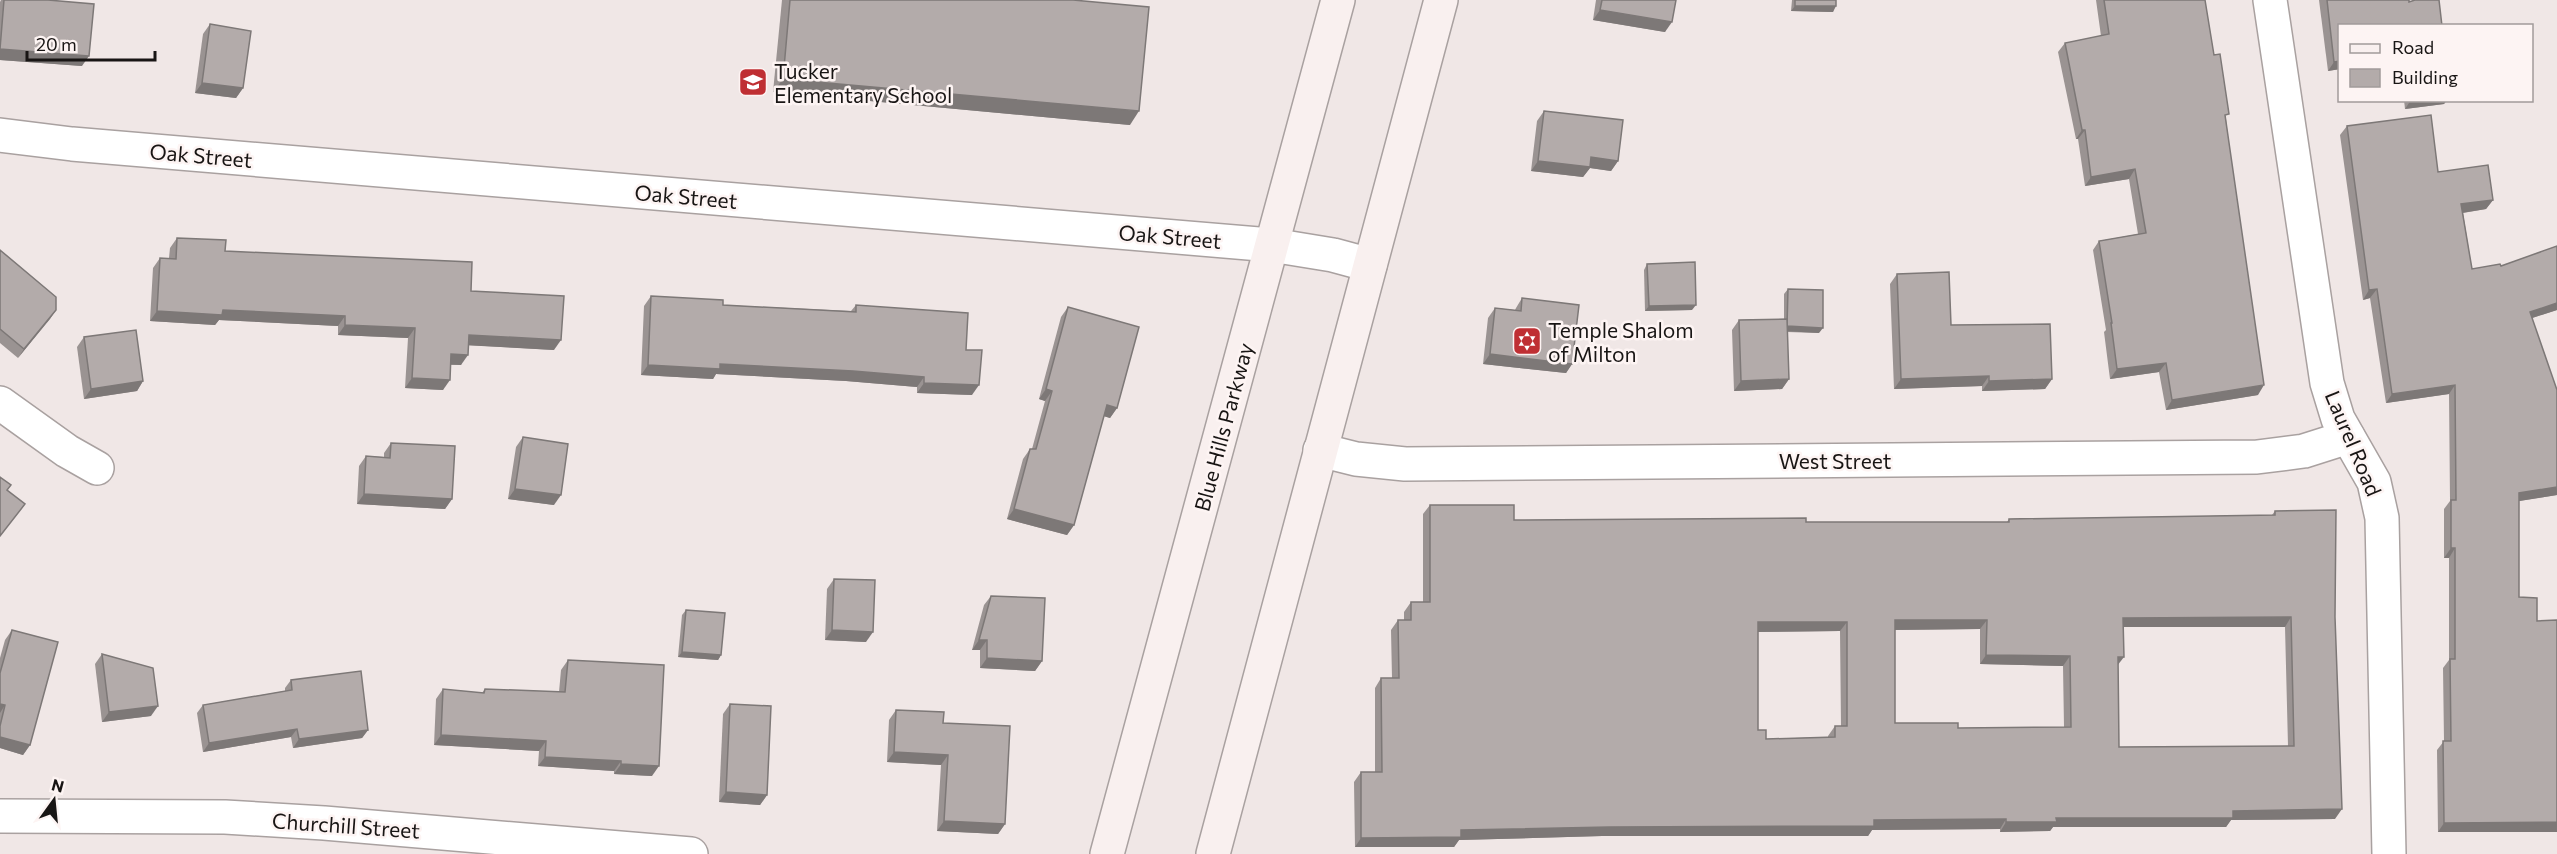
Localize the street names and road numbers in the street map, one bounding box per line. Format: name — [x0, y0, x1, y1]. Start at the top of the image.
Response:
street label: Oak Street — [149, 138, 253, 172]
street label: Oak Street — [634, 179, 738, 213]
street label: Oak Street — [1118, 219, 1222, 253]
street label: Blue Hills Parkway — [1189, 340, 1258, 514]
street label: Laurel Road — [2321, 386, 2387, 500]
street label: West Street — [1779, 448, 1891, 473]
street label: Churchill Street — [271, 807, 421, 843]

